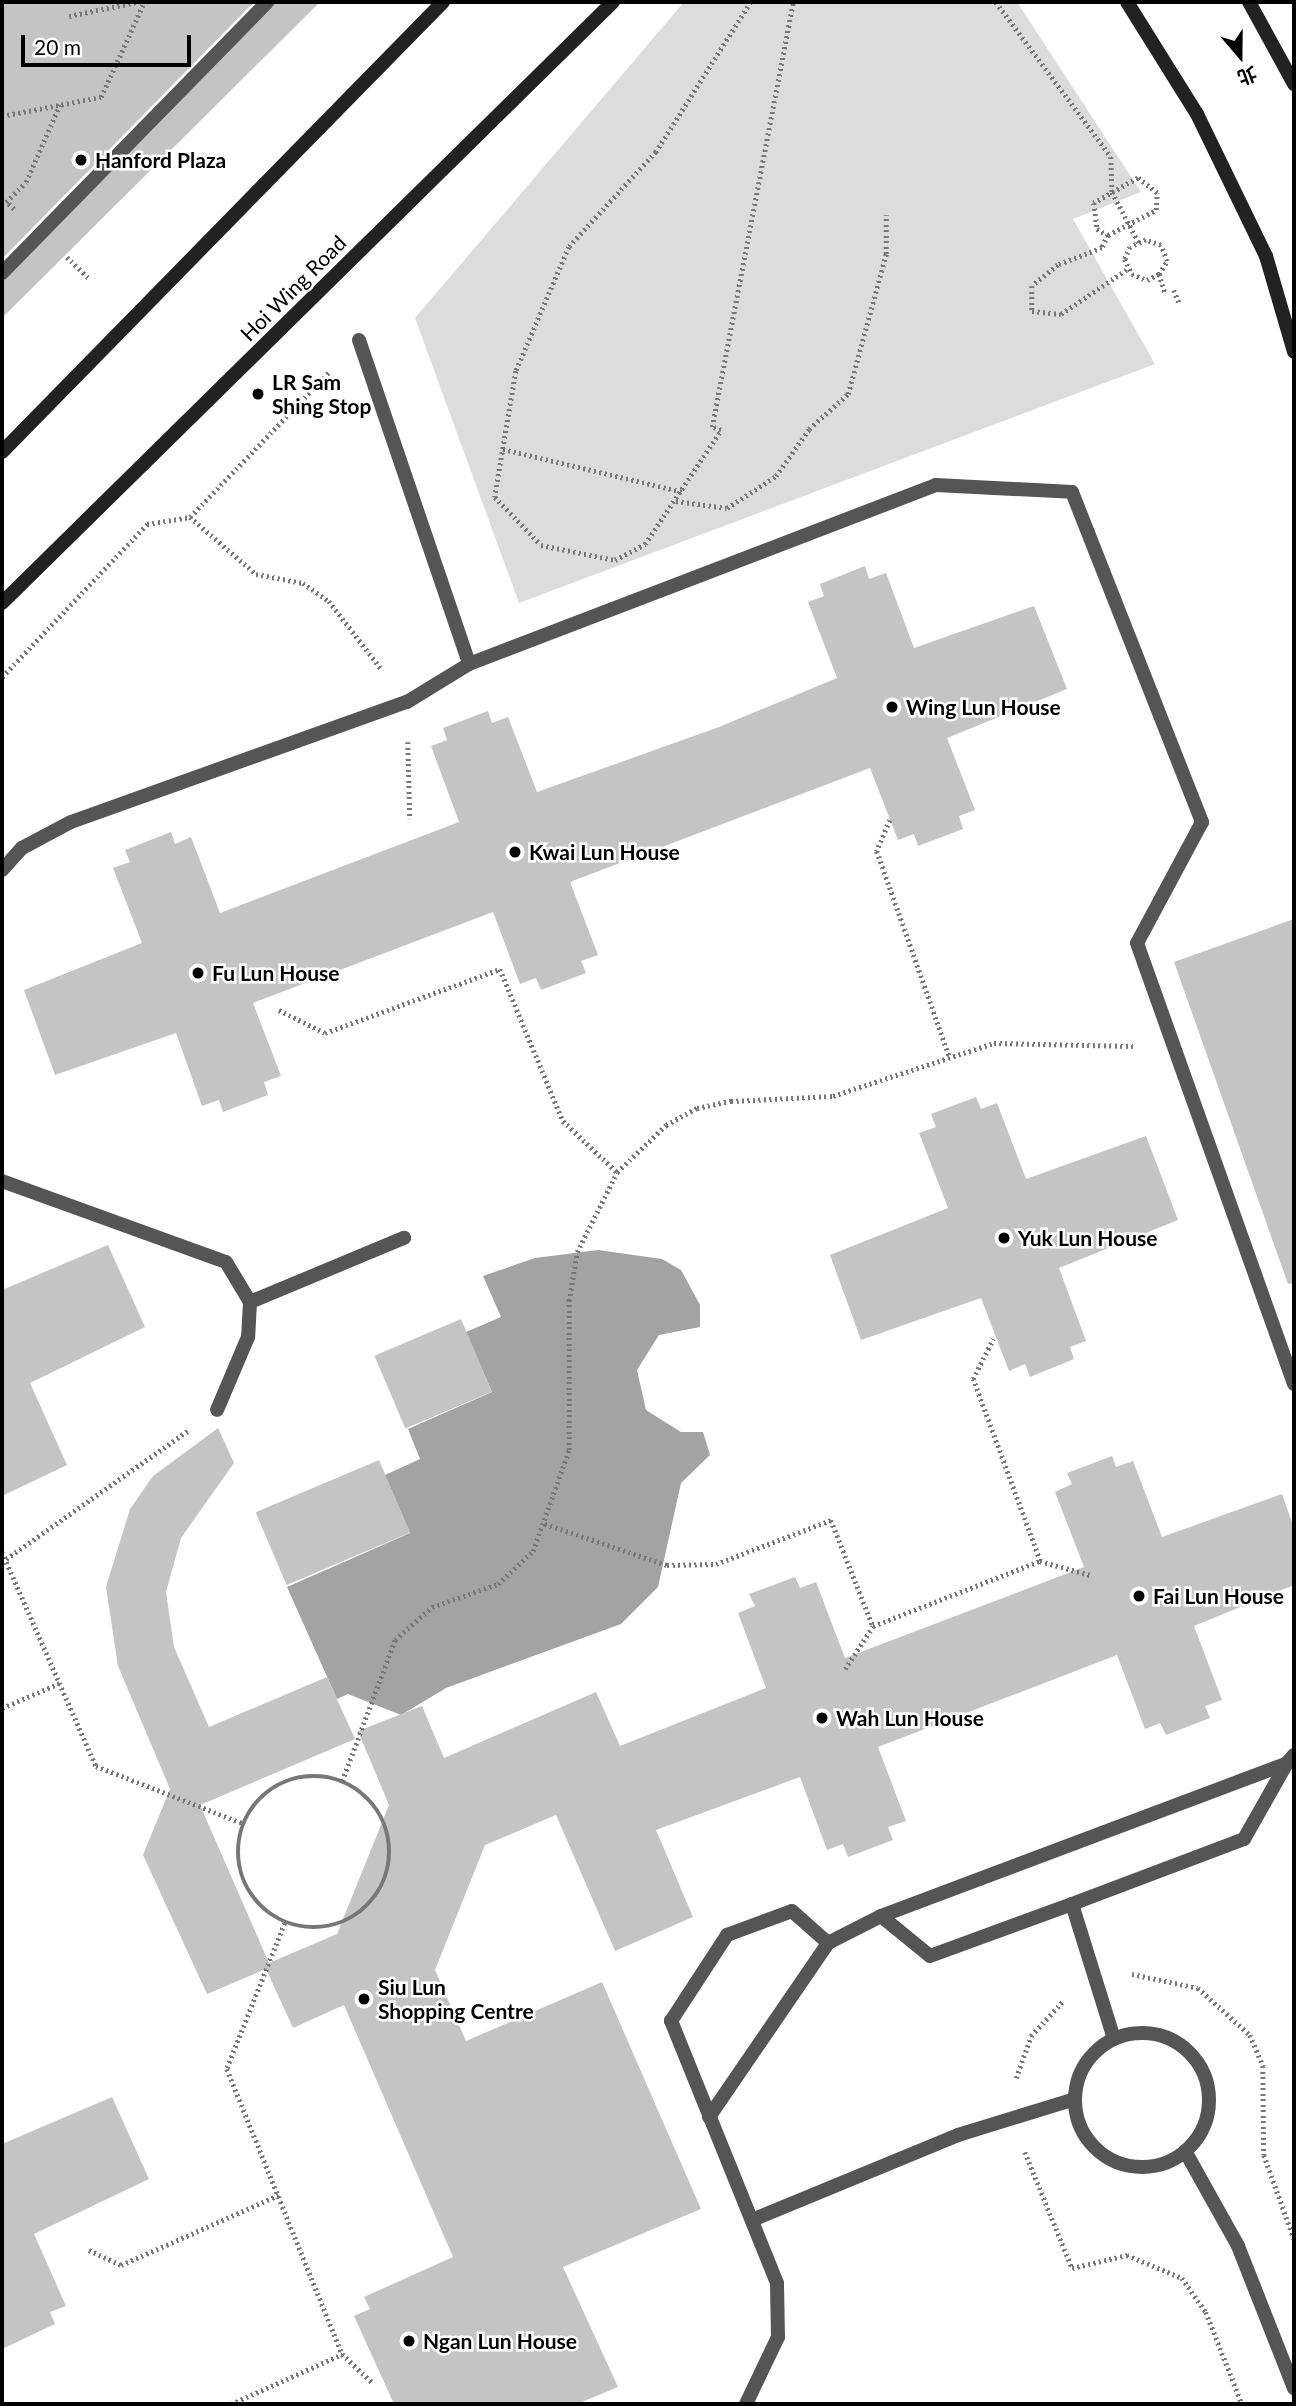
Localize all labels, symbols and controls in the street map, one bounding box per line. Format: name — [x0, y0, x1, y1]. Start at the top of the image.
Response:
scale bar — [24, 21, 194, 65]
north arrow — [1205, 21, 1275, 91]
text: 20 m — [34, 34, 81, 59]
text: 北 — [1234, 62, 1260, 90]
place label: Hanford Plaza — [95, 147, 226, 173]
marker: Hanford Plaza — [73, 152, 89, 168]
street label: Hoi Wing Road — [235, 230, 351, 346]
place label: LR Sam Shing Stop — [272, 369, 371, 419]
marker: LR Sam Shing Stop — [250, 386, 266, 402]
place label: Wing Lun House — [906, 694, 1061, 720]
marker: Wing Lun House — [884, 699, 900, 715]
place label: Kwai Lun House — [529, 839, 680, 865]
marker: Kwai Lun House — [507, 844, 523, 860]
place label: Fu Lun House — [212, 960, 340, 986]
marker: Fu Lun House — [190, 965, 206, 981]
place label: Yuk Lun House — [1018, 1225, 1157, 1251]
marker: Yuk Lun House — [996, 1230, 1012, 1246]
place label: Fai Lun House — [1153, 1583, 1284, 1609]
marker: Fai Lun House — [1131, 1588, 1147, 1604]
place label: Wah Lun House — [836, 1705, 984, 1731]
marker: Wah Lun House — [814, 1710, 830, 1726]
place label: Siu Lun Shopping Centre — [378, 1974, 534, 2024]
marker: Siu Lun Shopping Centre — [356, 1991, 372, 2007]
place label: Ngan Lun House — [423, 2328, 577, 2354]
marker: Ngan Lun House — [401, 2333, 417, 2349]

